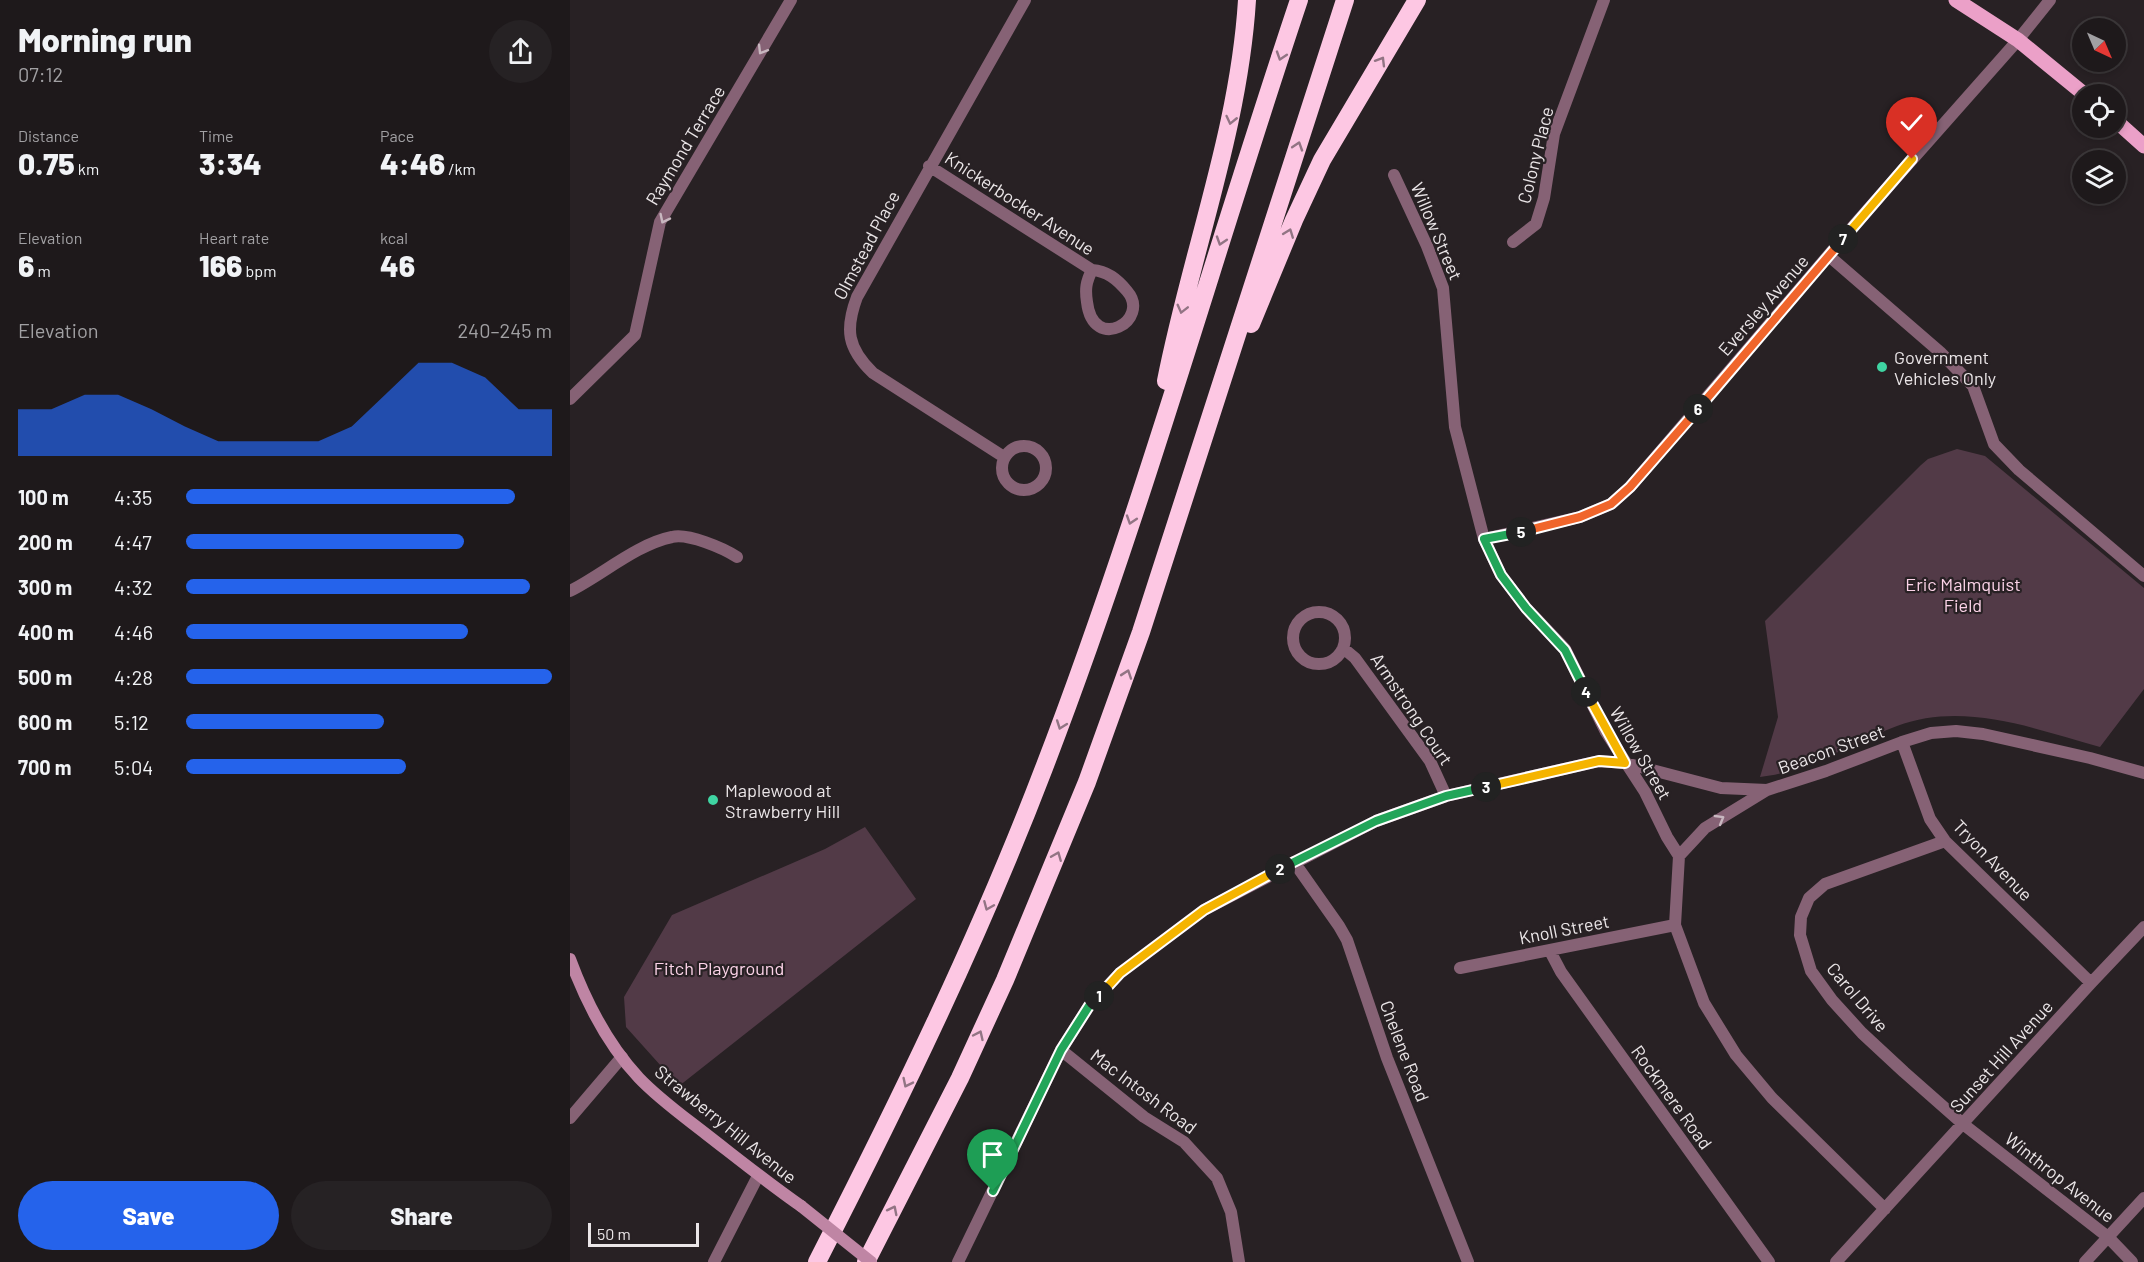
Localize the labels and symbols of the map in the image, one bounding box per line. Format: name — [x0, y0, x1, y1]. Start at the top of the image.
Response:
north arrow — [2072, 18, 2126, 72]
one-way arrow — [757, 44, 769, 54]
one-way arrow — [1275, 50, 1288, 61]
one-way arrow — [1373, 56, 1384, 67]
street label: Raymond Terrace — [641, 81, 729, 209]
pin — [1886, 97, 1937, 159]
street label: Colony Place — [1512, 104, 1558, 206]
one-way arrow — [1225, 115, 1238, 125]
one-way arrow — [1291, 141, 1303, 152]
street label: Knickerbocker Avenue — [941, 146, 1099, 260]
street label: Willow Street — [1407, 179, 1467, 283]
street label: Olmstead Place — [828, 187, 904, 303]
one-way arrow — [659, 212, 671, 223]
pin: 7 — [1828, 224, 1858, 254]
one-way arrow — [1282, 228, 1295, 238]
one-way arrow — [1216, 235, 1228, 246]
street label: Eversley Avenue — [1713, 250, 1813, 360]
one-way arrow — [1176, 304, 1189, 314]
place label: Government Vehicles Only — [1894, 346, 1996, 389]
marker: Government Vehicles Only — [1875, 360, 1889, 374]
pin: 6 — [1683, 394, 1713, 424]
one-way arrow — [1126, 514, 1138, 525]
pin: 5 — [1506, 517, 1536, 547]
park label: Eric Malmquist Field — [1905, 573, 2021, 616]
street label: Armstrong Court — [1366, 649, 1458, 769]
one-way arrow — [1119, 669, 1132, 680]
pin: 4 — [1571, 677, 1601, 707]
street label: Willow Street — [1606, 703, 1676, 803]
one-way arrow — [1055, 719, 1068, 729]
street label: Beacon Street — [1775, 720, 1887, 778]
pin: 3 — [1471, 772, 1501, 802]
place label: Maplewood at Strawberry Hill — [725, 779, 840, 822]
marker: Maplewood at Strawberry Hill — [706, 793, 720, 807]
one-way arrow — [1714, 815, 1724, 827]
street label: Tryon Avenue — [1949, 815, 2037, 905]
one-way arrow — [1050, 852, 1062, 863]
pin: 2 — [1265, 854, 1295, 884]
one-way arrow — [983, 899, 995, 910]
street label: Knoll Street — [1517, 909, 1611, 949]
park label: Fitch Playground — [654, 957, 784, 979]
street label: Carol Drive — [1823, 958, 1893, 1036]
pin: 1 — [1084, 981, 1114, 1011]
street label: Sunset Hill Avenue — [1945, 995, 2057, 1117]
street label: Chelene Road — [1376, 997, 1434, 1105]
one-way arrow — [972, 1031, 984, 1042]
street label: Rockmere Road — [1627, 1041, 1717, 1153]
street label: Mac Intosh Road — [1087, 1044, 1201, 1138]
street label: Strawberry Hill Avenue — [651, 1060, 801, 1188]
one-way arrow — [903, 1077, 915, 1088]
street label: Winthrop Avenue — [2001, 1127, 2119, 1227]
pin — [967, 1129, 1018, 1191]
one-way arrow — [886, 1205, 897, 1216]
scale bar — [588, 1220, 699, 1248]

